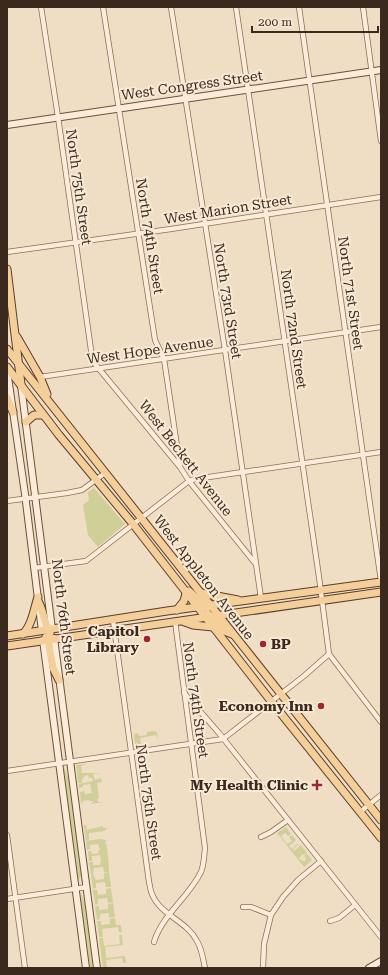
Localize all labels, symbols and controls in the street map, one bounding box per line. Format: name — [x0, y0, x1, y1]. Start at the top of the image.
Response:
scale bar — [252, 8, 378, 34]
text: 200 m — [258, 15, 292, 29]
street label: West Congress Street — [120, 67, 264, 103]
street label: North 75th Street — [63, 128, 95, 246]
street label: North 74th Street — [133, 177, 167, 295]
street label: West Marion Street — [163, 191, 293, 227]
street label: North 71st Street — [335, 235, 367, 351]
street label: North 73rd Street — [211, 242, 245, 360]
street label: North 72nd Street — [278, 268, 310, 390]
street label: West Hope Avenue — [86, 333, 215, 367]
street label: West Beckett Avenue — [136, 397, 236, 519]
street label: West Appleton Avenue — [151, 512, 258, 643]
street label: North 76th Street — [49, 558, 79, 676]
place label: Capitol Library — [87, 623, 140, 655]
marker: Capitol Library — [142, 634, 152, 644]
place label: BP — [271, 636, 291, 652]
marker: BP — [258, 639, 268, 649]
street label: North 74th Street — [180, 641, 212, 759]
place label: Economy Inn — [219, 698, 314, 714]
marker: Economy Inn — [316, 701, 326, 711]
street label: North 75th Street — [133, 743, 165, 861]
place label: My Health Clinic — [190, 777, 308, 793]
marker: My Health Clinic — [311, 779, 323, 791]

